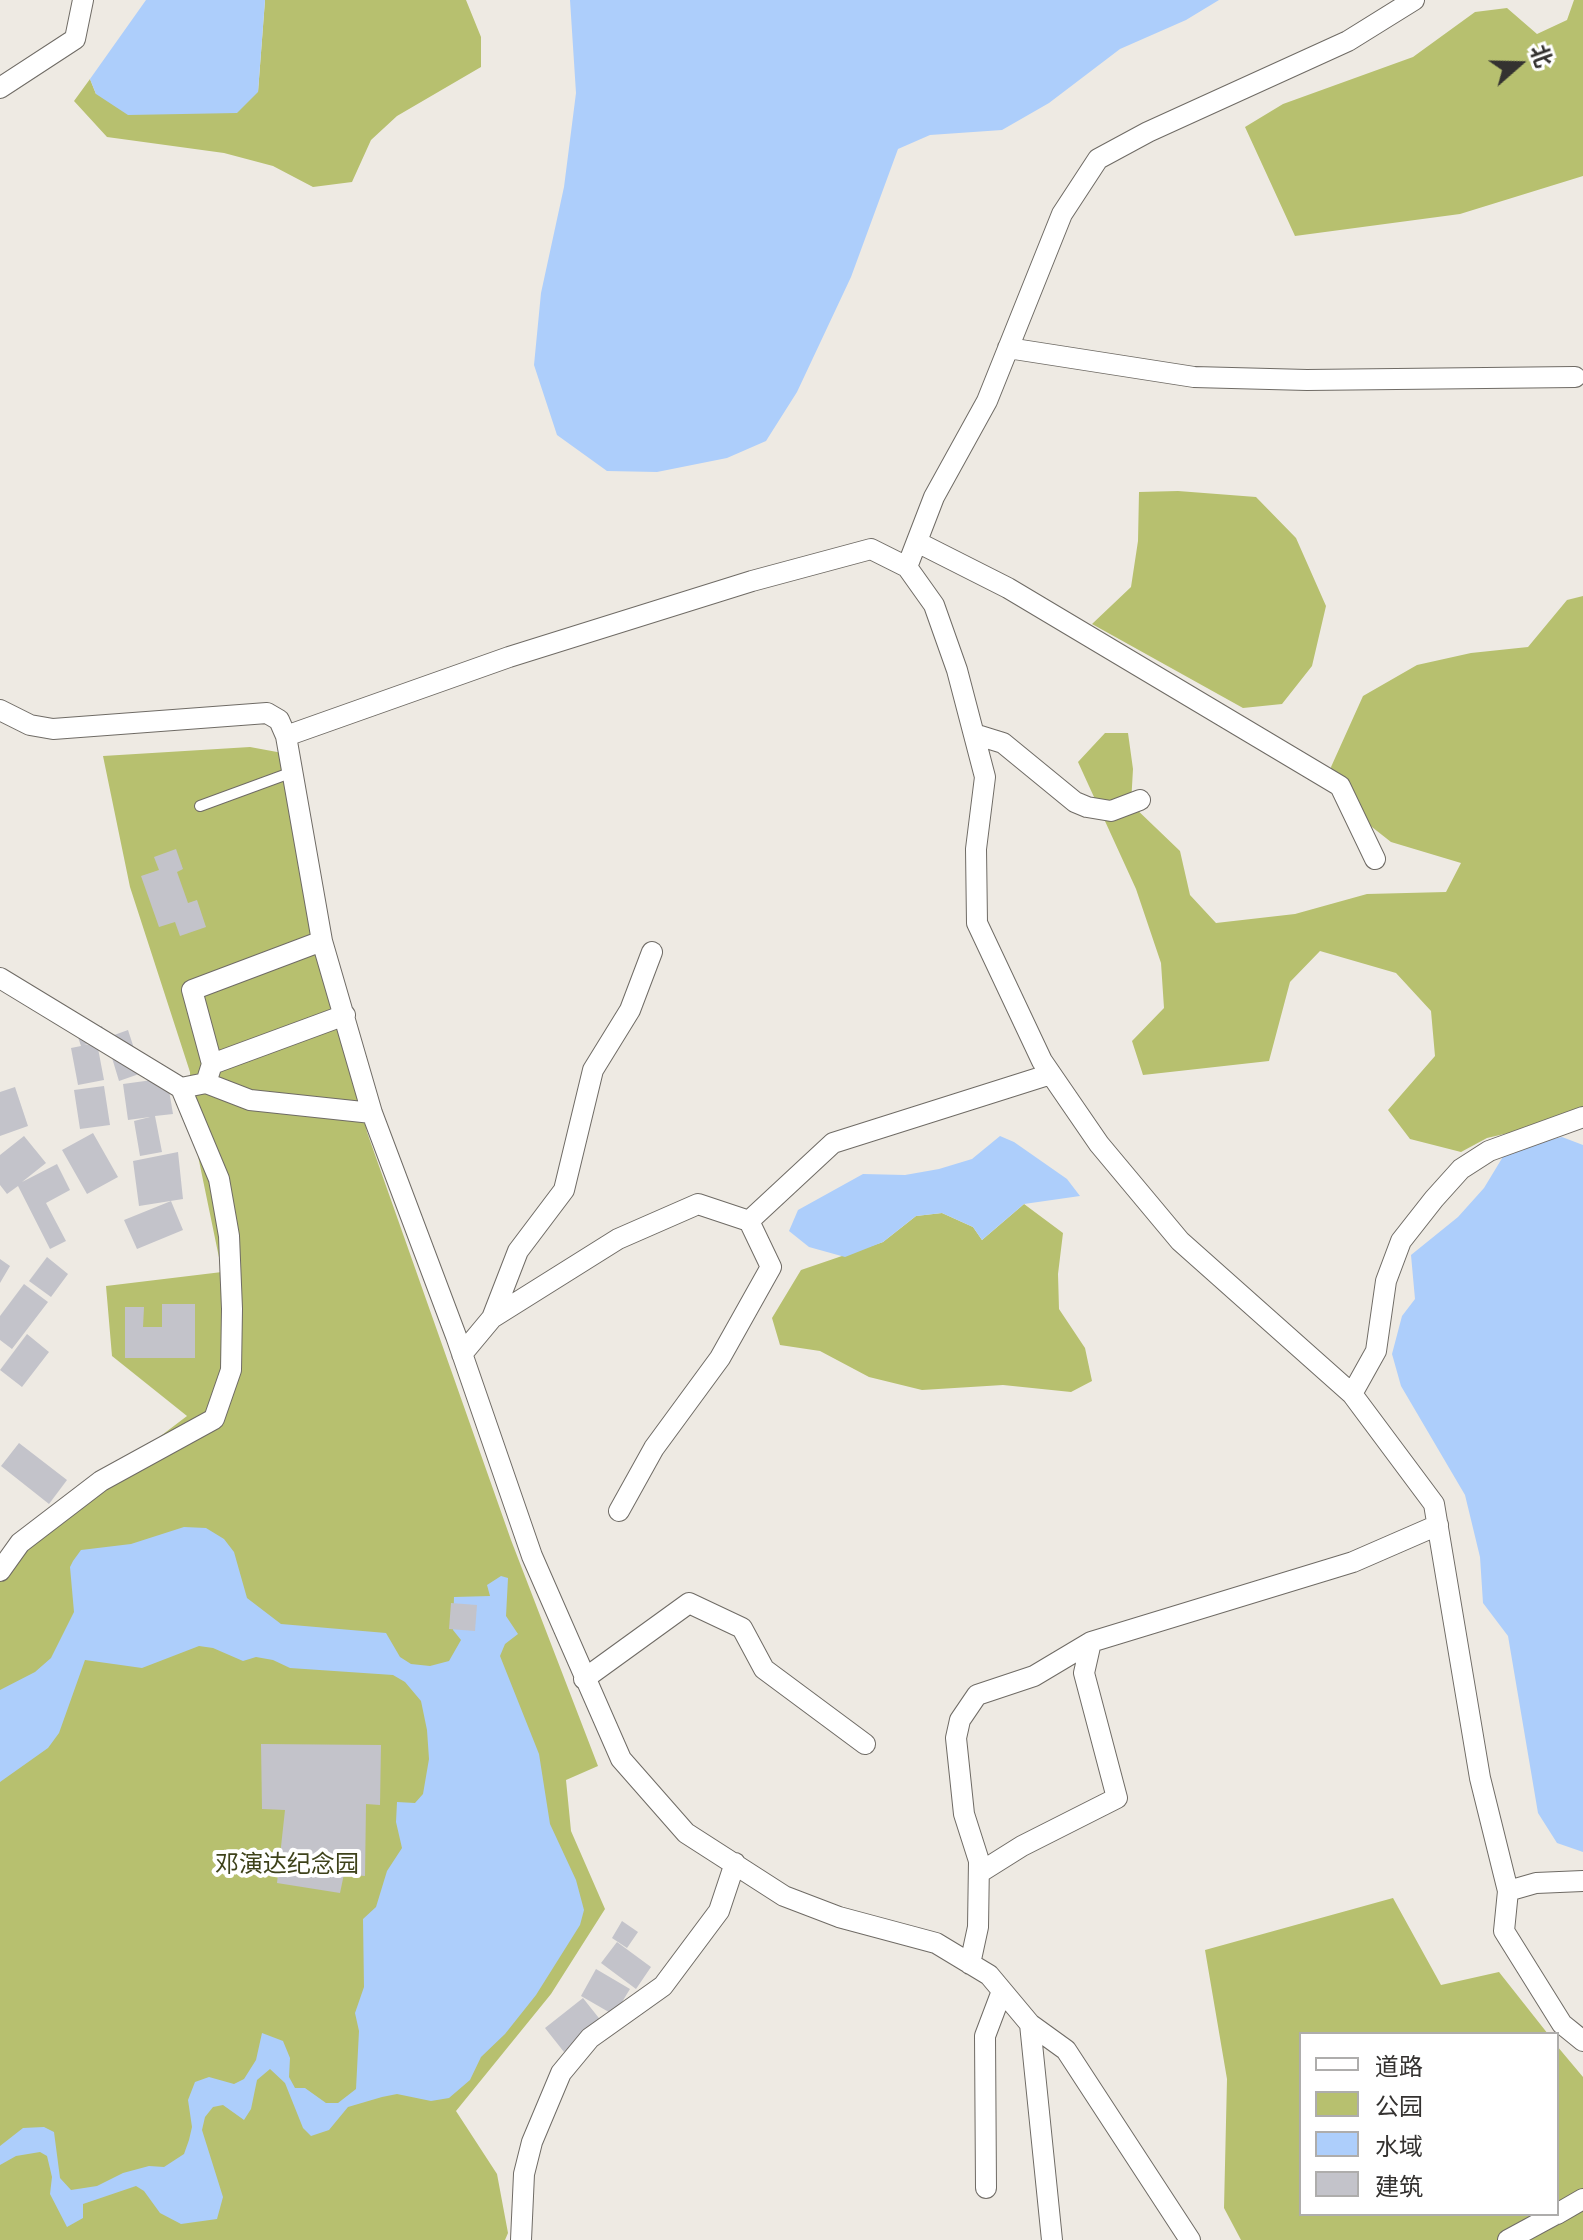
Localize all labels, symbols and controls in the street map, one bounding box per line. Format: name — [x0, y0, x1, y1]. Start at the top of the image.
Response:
north arrow — [1479, 24, 1559, 104]
text: 北 — [1524, 40, 1559, 71]
park label: 邓演达纪念园 — [215, 1852, 359, 1880]
legend — [1299, 2032, 1559, 2216]
text: 道路 — [1375, 2050, 1423, 2082]
text: 公园 — [1375, 2090, 1423, 2122]
text: 水域 — [1375, 2130, 1423, 2162]
text: 建筑 — [1375, 2170, 1423, 2202]

